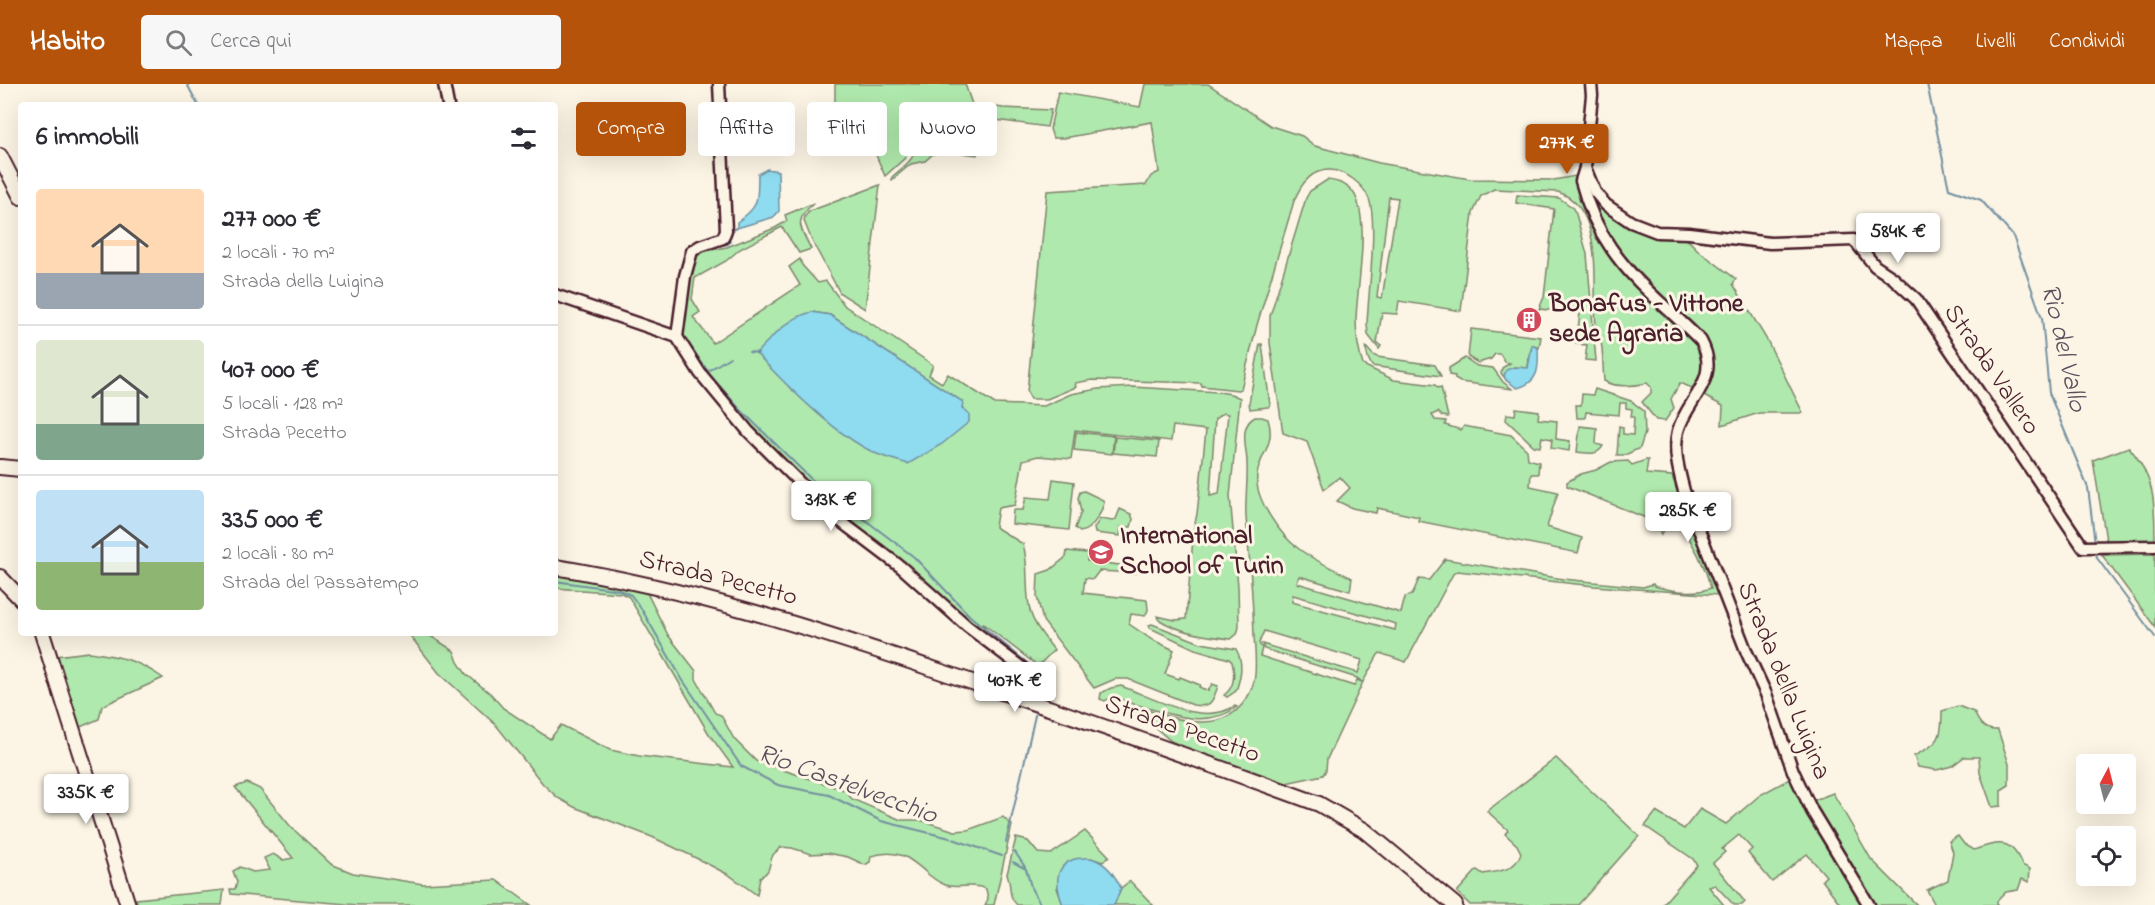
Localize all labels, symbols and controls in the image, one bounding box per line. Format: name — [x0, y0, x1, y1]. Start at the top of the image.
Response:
search box — [141, 15, 561, 69]
text: Habito — [30, 22, 105, 63]
icon: search — [162, 26, 195, 59]
text: Cerca qui — [210, 26, 292, 58]
text: Mappa — [1884, 27, 1943, 57]
text: Livelli — [1976, 27, 2016, 57]
text: Condividi — [2049, 27, 2125, 57]
chip: Compra — [576, 102, 686, 156]
chip: Affitta — [698, 102, 795, 156]
chip: Filtri — [807, 102, 887, 156]
chip: Nuovo — [899, 102, 997, 156]
text: 6 immobili — [36, 119, 139, 157]
icon: filters — [507, 122, 540, 155]
pin: 277K € — [1518, 124, 1616, 175]
text: 277K € — [1539, 129, 1595, 158]
text: 277 000 € — [222, 201, 321, 239]
icon: home — [84, 213, 156, 285]
pin: 584K € — [1849, 213, 1947, 264]
text: 584K € — [1870, 218, 1926, 247]
text: 2 locali · 70 m² — [222, 239, 335, 268]
text: Strada della Luigina — [222, 268, 384, 297]
water label: Rio del Vallo — [2029, 281, 2097, 416]
place label: Bonafus - Vittone sede Agraria — [1548, 286, 1745, 355]
street label: Strada Vallero — [1933, 297, 2049, 443]
building icon: Bonafus - Vittone sede Agraria — [1514, 305, 1544, 335]
text: 407 000 € — [222, 352, 319, 390]
icon: home — [84, 364, 156, 436]
text: 5 locali · 128 m² — [222, 390, 343, 419]
text: Strada Pecetto — [222, 419, 347, 448]
pin: 313K € — [782, 481, 880, 532]
text: 313K € — [805, 486, 857, 515]
pin: 285K € — [1639, 492, 1737, 543]
text: 285K € — [1659, 497, 1717, 526]
text: 335 000 € — [222, 502, 323, 540]
icon: home — [84, 514, 156, 586]
place label: International School of Turin — [1120, 518, 1284, 586]
school or university icon: International School of Turin — [1086, 537, 1116, 567]
text: 2 locali · 80 m² — [222, 540, 334, 569]
street label: Strada Pecetto — [635, 541, 801, 617]
text: Strada del Passatempo — [222, 569, 419, 598]
street label: Strada della Luigina — [1726, 576, 1840, 786]
pin: 407K € — [966, 662, 1064, 713]
text: 407K € — [988, 667, 1042, 696]
street label: Strada Pecetto — [1099, 686, 1265, 774]
water label: Rio Castelvecchio — [752, 734, 943, 836]
north arrow — [2076, 754, 2136, 814]
map controls — [2076, 754, 2136, 886]
pin: 335K € — [37, 774, 135, 825]
text: 335K € — [58, 779, 114, 808]
button: locate — [2076, 826, 2136, 886]

